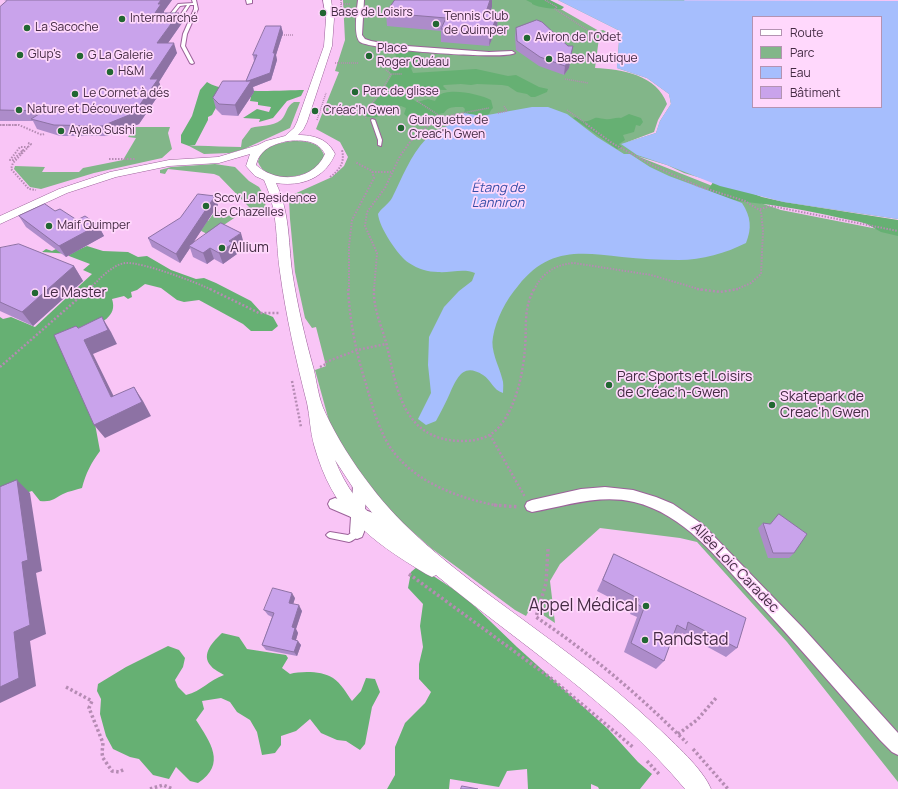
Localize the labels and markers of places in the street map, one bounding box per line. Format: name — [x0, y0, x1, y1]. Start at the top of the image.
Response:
place label: Base de Loisirs — [331, 6, 413, 20]
marker: Base de Loisirs — [318, 8, 328, 18]
place label: Tennis Club de Quimper — [444, 10, 508, 38]
place label: Intermarché — [130, 12, 198, 26]
marker: Intermarché — [117, 14, 127, 24]
marker: Tennis Club de Quimper — [431, 19, 441, 29]
place label: La Sacoche — [35, 21, 99, 35]
marker: La Sacoche — [22, 23, 32, 33]
place label: Aviron de l'Odet — [535, 31, 621, 45]
marker: Aviron de l'Odet — [522, 33, 532, 43]
place label: Place Roger Quéau — [377, 42, 449, 70]
place label: Glup's — [28, 48, 61, 62]
place label: G La Galerie — [88, 49, 153, 63]
marker: Glup's — [15, 50, 25, 60]
marker: G La Galerie — [75, 51, 85, 61]
marker: Place Roger Quéau — [364, 51, 374, 61]
place label: Base Nautique — [557, 52, 638, 66]
marker: Base Nautique — [544, 54, 554, 64]
place label: H&M — [118, 65, 144, 79]
marker: H&M — [105, 67, 115, 77]
place label: Parc de glisse — [363, 85, 439, 99]
place label: Le Cornet à dés — [83, 87, 169, 101]
marker: Parc de glisse — [350, 87, 360, 97]
marker: Le Cornet à dés — [70, 89, 80, 99]
place label: Nature et Découvertes — [27, 103, 152, 117]
place label: Créac'h Gwen — [323, 104, 399, 118]
marker: Nature et Découvertes — [14, 105, 24, 115]
marker: Créac'h Gwen — [310, 106, 320, 116]
place label: Guinguette de Creac'h Gwen — [409, 114, 488, 142]
marker: Guinguette de Creac'h Gwen — [396, 123, 406, 133]
place label: Ayako Sushi — [69, 124, 135, 138]
marker: Ayako Sushi — [56, 126, 66, 136]
place label: Sccv La Residence Le Chazelles — [214, 192, 316, 220]
marker: Sccv La Residence Le Chazelles — [201, 201, 211, 211]
place label: Maif Quimper — [57, 219, 130, 233]
marker: Maif Quimper — [44, 221, 54, 231]
place label: Allium — [230, 240, 269, 256]
marker: Allium — [217, 243, 227, 253]
place label: Le Master — [43, 285, 107, 301]
marker: Le Master — [30, 288, 40, 298]
place label: Parc Sports et Loisirs de Créac'h-Gwen — [617, 369, 752, 402]
marker: Parc Sports et Loisirs de Créac'h-Gwen — [604, 380, 614, 390]
place label: Skatepark de Creac'h Gwen — [780, 389, 869, 422]
marker: Skatepark de Creac'h Gwen — [767, 400, 777, 410]
place label: Appel Médical — [529, 596, 638, 616]
marker: Appel Médical — [641, 601, 651, 611]
place label: Randstad — [653, 630, 729, 650]
marker: Randstad — [640, 635, 650, 645]

